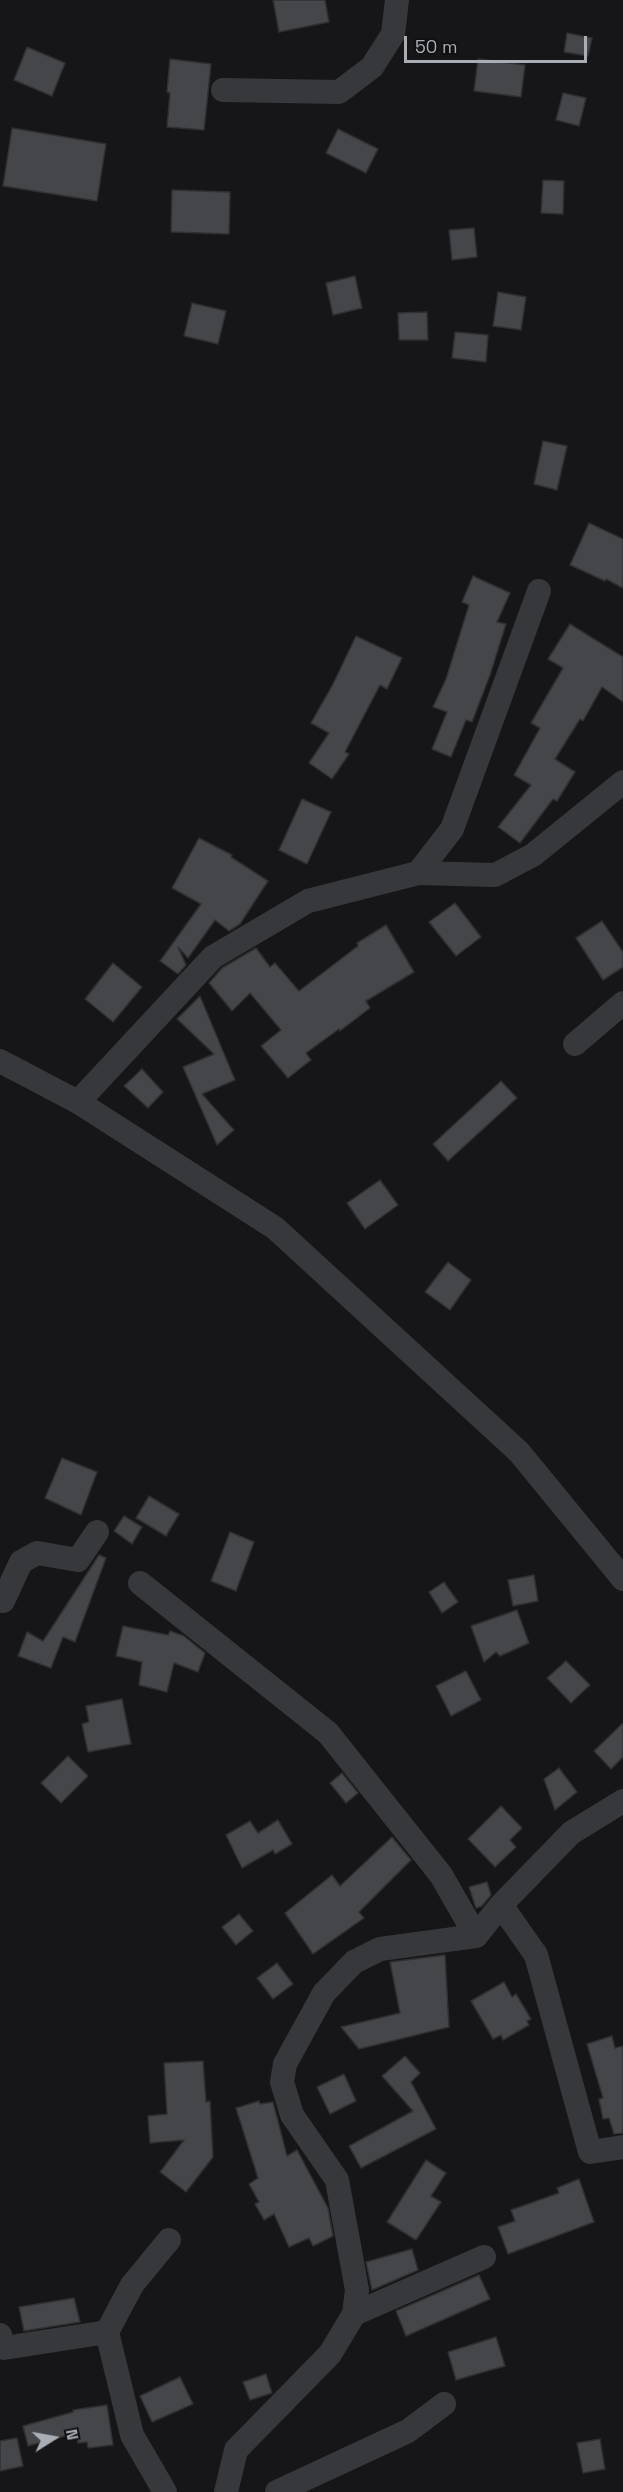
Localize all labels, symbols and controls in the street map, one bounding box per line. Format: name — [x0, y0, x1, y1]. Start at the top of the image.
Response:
scale bar — [407, 24, 590, 62]
text: 50 m — [415, 35, 457, 58]
north arrow — [24, 2408, 84, 2468]
text: N — [61, 2427, 83, 2442]

